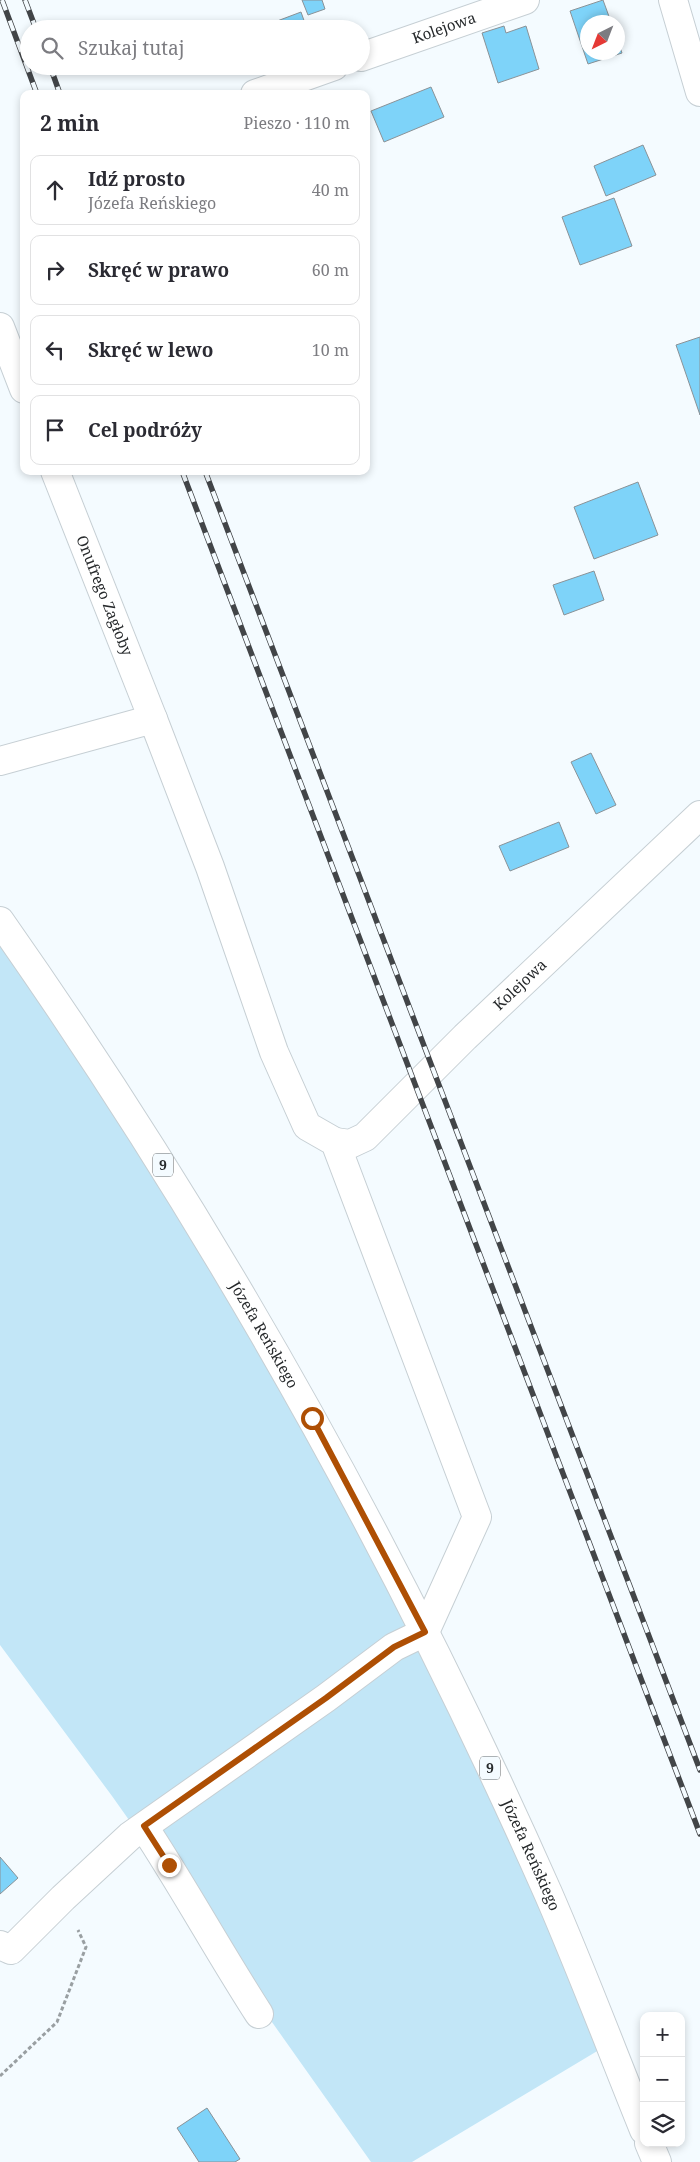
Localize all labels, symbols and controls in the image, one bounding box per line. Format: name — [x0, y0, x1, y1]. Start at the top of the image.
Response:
street label: Kolejowa — [409, 7, 478, 47]
north arrow — [580, 15, 625, 60]
search box — [20, 20, 370, 75]
icon: search — [38, 34, 66, 62]
text: Szukaj tutaj — [78, 35, 184, 61]
text: 2 min — [40, 109, 99, 137]
text: Pieszo · 110 m — [244, 112, 350, 134]
text: Idź prosto — [88, 166, 185, 192]
icon: ahead — [41, 176, 69, 204]
text: 40 m — [312, 179, 349, 201]
text: Józefa Reńskiego — [88, 192, 216, 214]
icon: right — [41, 256, 69, 284]
text: Skręć w prawo — [88, 257, 229, 283]
text: 60 m — [312, 259, 349, 281]
icon: left — [41, 336, 69, 364]
text: Skręć w lewo — [88, 337, 214, 363]
text: 10 m — [312, 339, 349, 361]
icon: arrive — [41, 416, 69, 444]
text: Cel podróży — [88, 417, 202, 443]
street label: Onufrego Zagłoby — [72, 532, 138, 659]
street label: Kolejowa — [489, 954, 550, 1014]
road number: 9 — [153, 1154, 173, 1176]
street label: Józefa Reńskiego — [225, 1276, 304, 1391]
route start — [301, 1407, 324, 1430]
road number: 9 — [480, 1756, 500, 1780]
street label: Józefa Reńskiego — [497, 1795, 565, 1914]
route end — [158, 1854, 181, 1877]
map controls — [640, 2012, 685, 2147]
button: + — [640, 2012, 685, 2057]
button: − — [640, 2057, 685, 2102]
button: layers — [640, 2102, 685, 2147]

